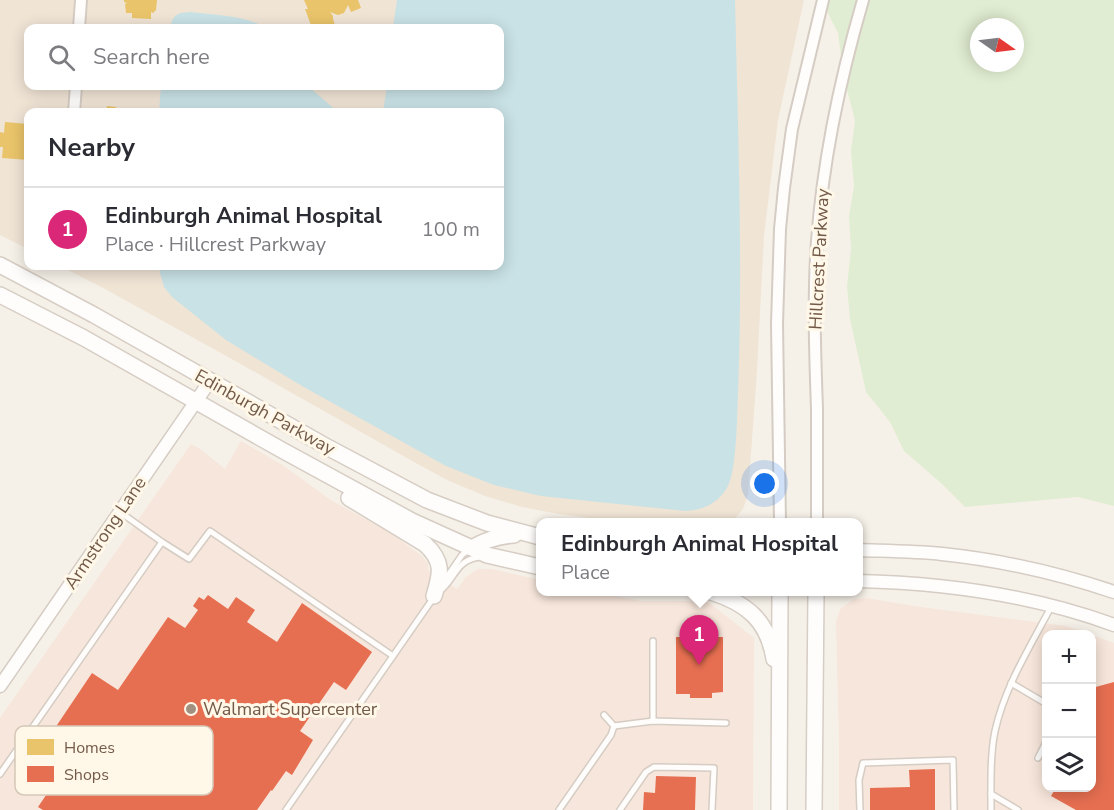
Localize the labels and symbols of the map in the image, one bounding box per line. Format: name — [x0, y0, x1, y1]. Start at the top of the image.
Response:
north arrow — [970, 18, 1024, 72]
street label: Hillcrest Parkway — [803, 187, 835, 330]
street label: Edinburgh Parkway — [191, 363, 340, 461]
your location — [750, 469, 779, 498]
street label: Armstrong Lane — [59, 472, 151, 594]
pin: 1 — [680, 616, 718, 665]
place label: Walmart Supercenter — [203, 697, 378, 721]
marker: Walmart Supercenter — [184, 702, 198, 716]
legend — [15, 726, 213, 795]
text: Homes — [64, 737, 115, 759]
text: Shops — [64, 764, 109, 786]

